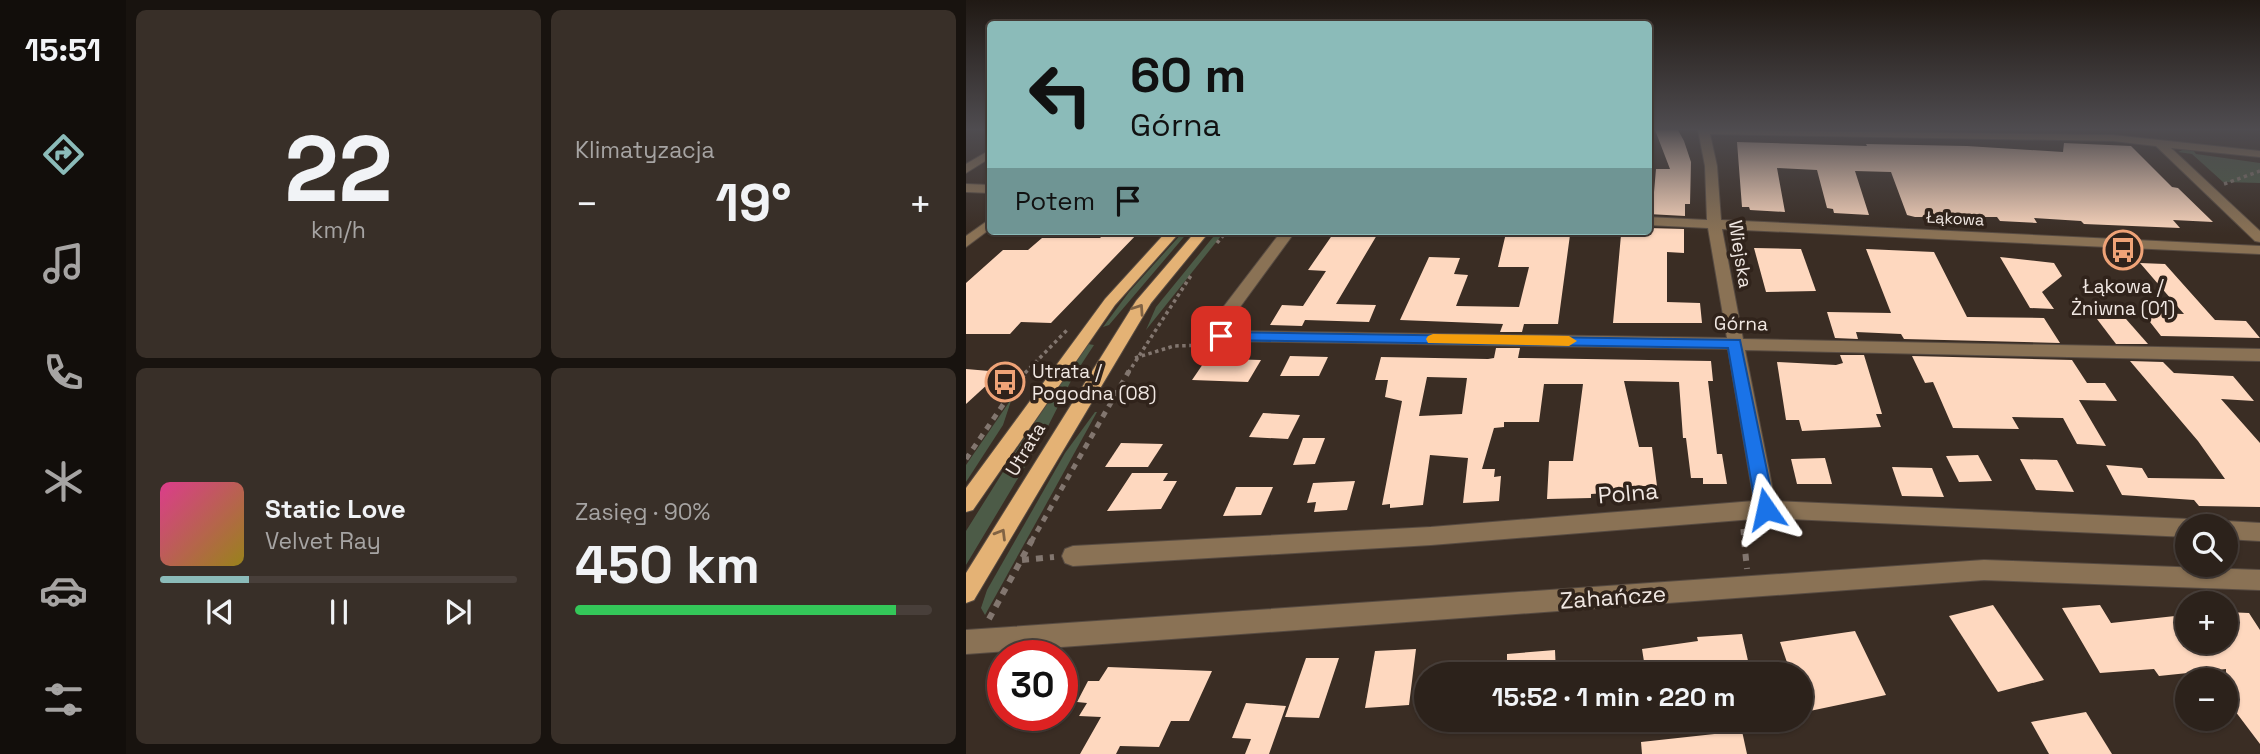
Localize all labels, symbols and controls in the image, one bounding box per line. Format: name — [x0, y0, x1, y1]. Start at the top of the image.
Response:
text: 15:51 — [25, 30, 101, 70]
text: 60 m — [1130, 44, 1246, 106]
icon: left — [1015, 49, 1106, 140]
text: Górna — [1130, 105, 1221, 145]
text: 22 — [284, 111, 393, 228]
icon: directions — [39, 130, 88, 179]
text: Klimatyzacja — [575, 135, 715, 165]
text: 19° — [715, 170, 792, 236]
text: − — [575, 180, 599, 228]
text: + — [908, 180, 932, 228]
icon: arrive — [1109, 182, 1147, 220]
text: Potem — [1015, 184, 1095, 218]
street label: Łąkowa — [1925, 206, 1985, 231]
text: km/h — [311, 215, 366, 245]
street label: Wiejska — [1723, 218, 1758, 290]
bus stop icon: Łąkowa / Żniwna (01) — [2102, 229, 2144, 271]
icon: music — [39, 239, 88, 288]
place label: Łąkowa / Żniwna (01) — [2071, 274, 2175, 321]
one-way arrow — [1131, 304, 1143, 317]
pin — [1191, 306, 1251, 366]
street label: Górna — [1714, 311, 1768, 336]
icon: arrive — [1202, 317, 1240, 355]
icon: phone — [39, 348, 88, 397]
place label: Utrata / Pogodna (08) — [1032, 359, 1156, 406]
bus stop icon: Utrata / Pogodna (08) — [984, 361, 1026, 403]
street label: Utrata — [1000, 418, 1051, 481]
icon: climate — [39, 457, 88, 506]
position arrow — [1729, 472, 1803, 546]
street label: Polna — [1596, 475, 1660, 511]
text: Static Love — [265, 492, 406, 526]
text: Zasięg · 90% — [575, 497, 710, 527]
map controls — [2175, 514, 2238, 731]
button: search — [2175, 514, 2238, 577]
text: Velvet Ray — [265, 526, 381, 556]
one-way arrow — [993, 529, 1006, 542]
text: 450 km — [575, 532, 760, 598]
icon: car — [39, 566, 88, 615]
street label: Zahańcze — [1559, 578, 1667, 616]
button: + — [2175, 591, 2238, 654]
icon: previous — [201, 593, 239, 631]
icon: pause — [320, 593, 358, 631]
icon: next — [439, 593, 477, 631]
speed limit sign: 30 — [987, 640, 1078, 731]
button: − — [2175, 668, 2238, 731]
icon: filters — [39, 675, 88, 724]
text: 15:52 · 1 min · 220 m — [1492, 680, 1735, 714]

